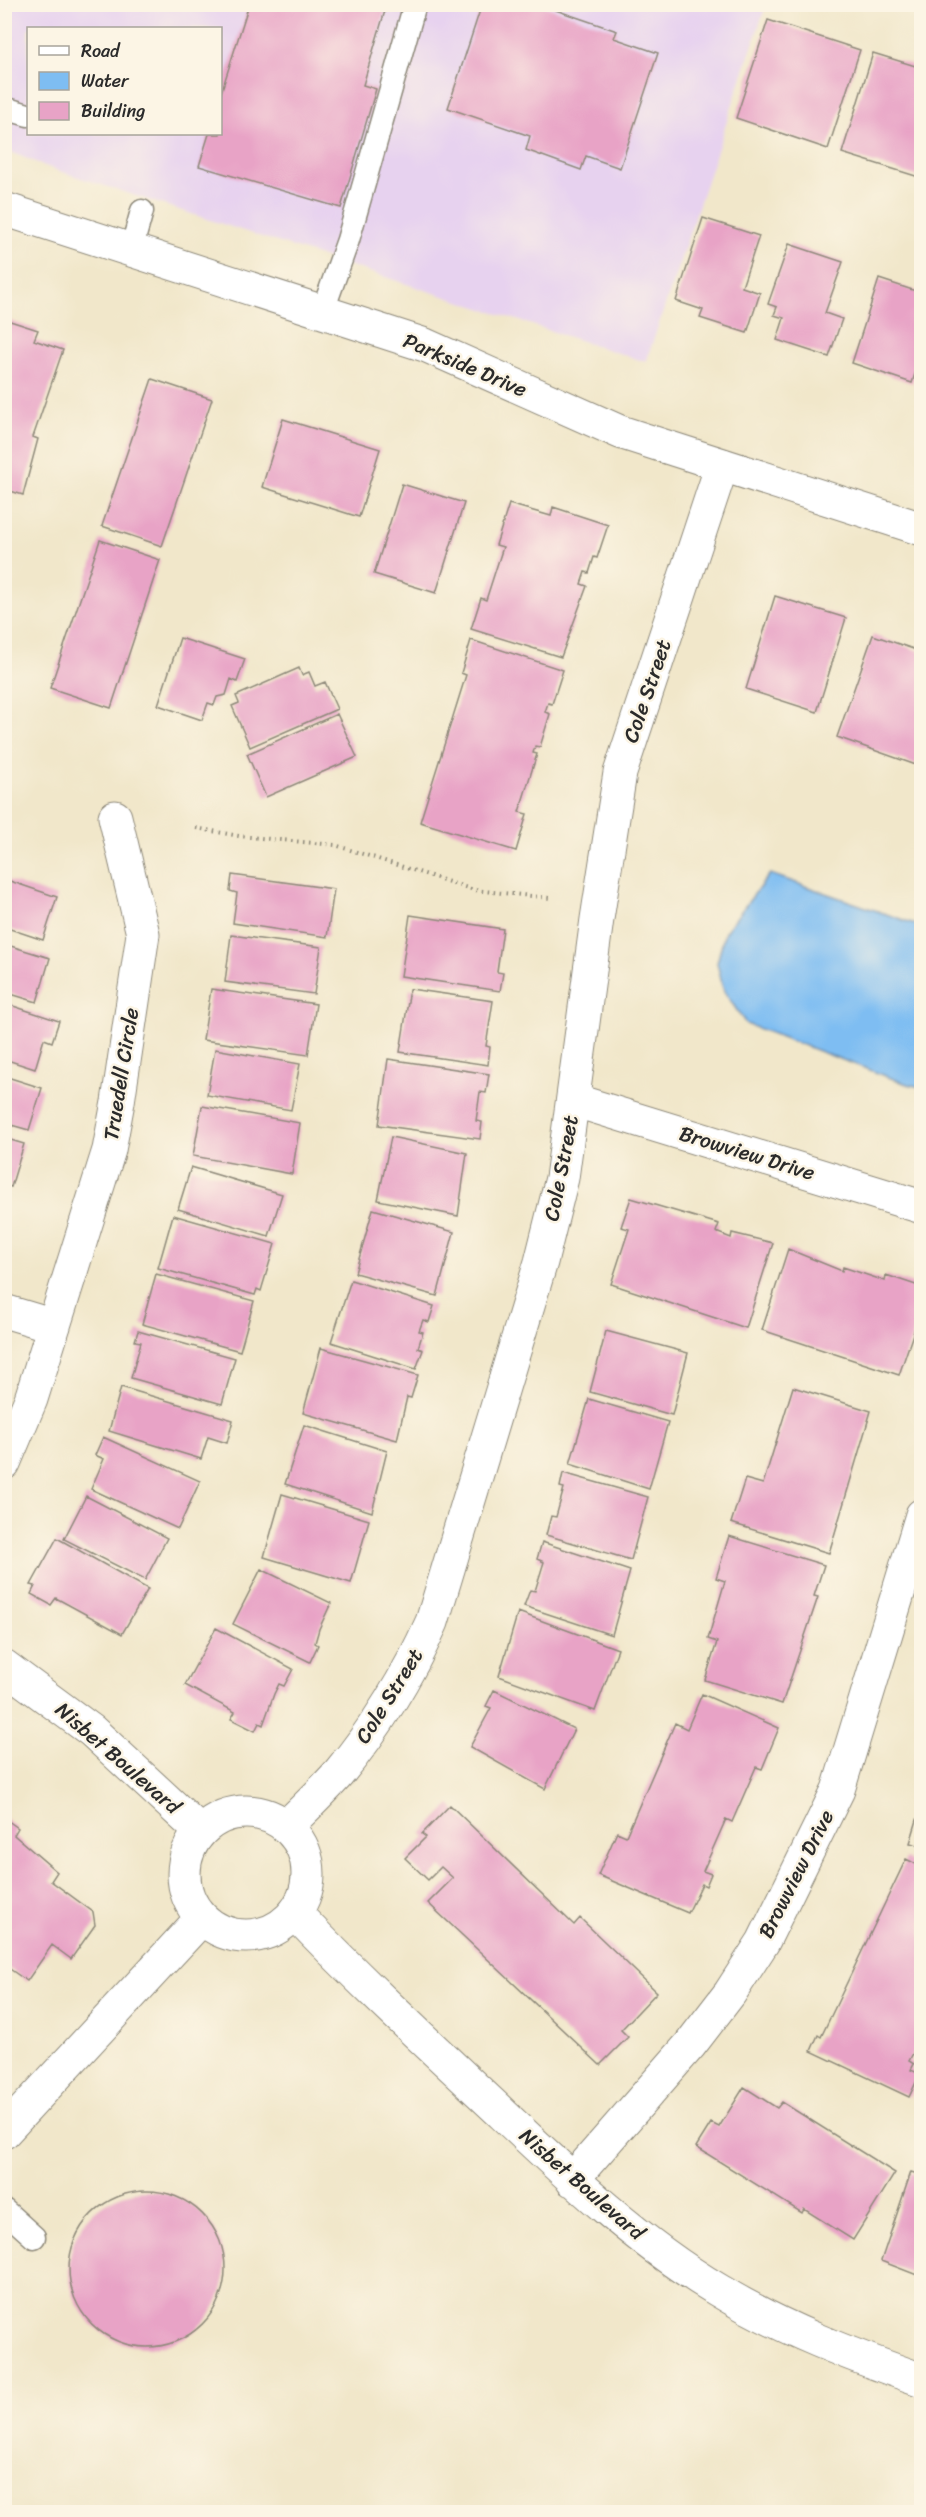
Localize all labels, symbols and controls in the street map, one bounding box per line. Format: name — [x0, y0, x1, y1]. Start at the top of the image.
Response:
legend — [27, 27, 222, 135]
text: Road — [81, 35, 121, 67]
text: Water — [81, 65, 130, 97]
text: Building — [81, 95, 145, 127]
street label: Parkside Drive — [397, 322, 533, 408]
street label: Cole Street — [612, 634, 682, 748]
street label: Truedell Circle — [92, 1005, 150, 1143]
street label: Cole Street — [532, 1112, 590, 1224]
street label: Browview Drive — [674, 1114, 820, 1192]
street label: Cole Street — [345, 1641, 433, 1751]
street label: Nisbet Boulevard — [46, 1692, 191, 1825]
street label: Browview Drive — [747, 1803, 845, 1945]
street label: Nisbet Boulevard — [510, 2118, 655, 2251]

